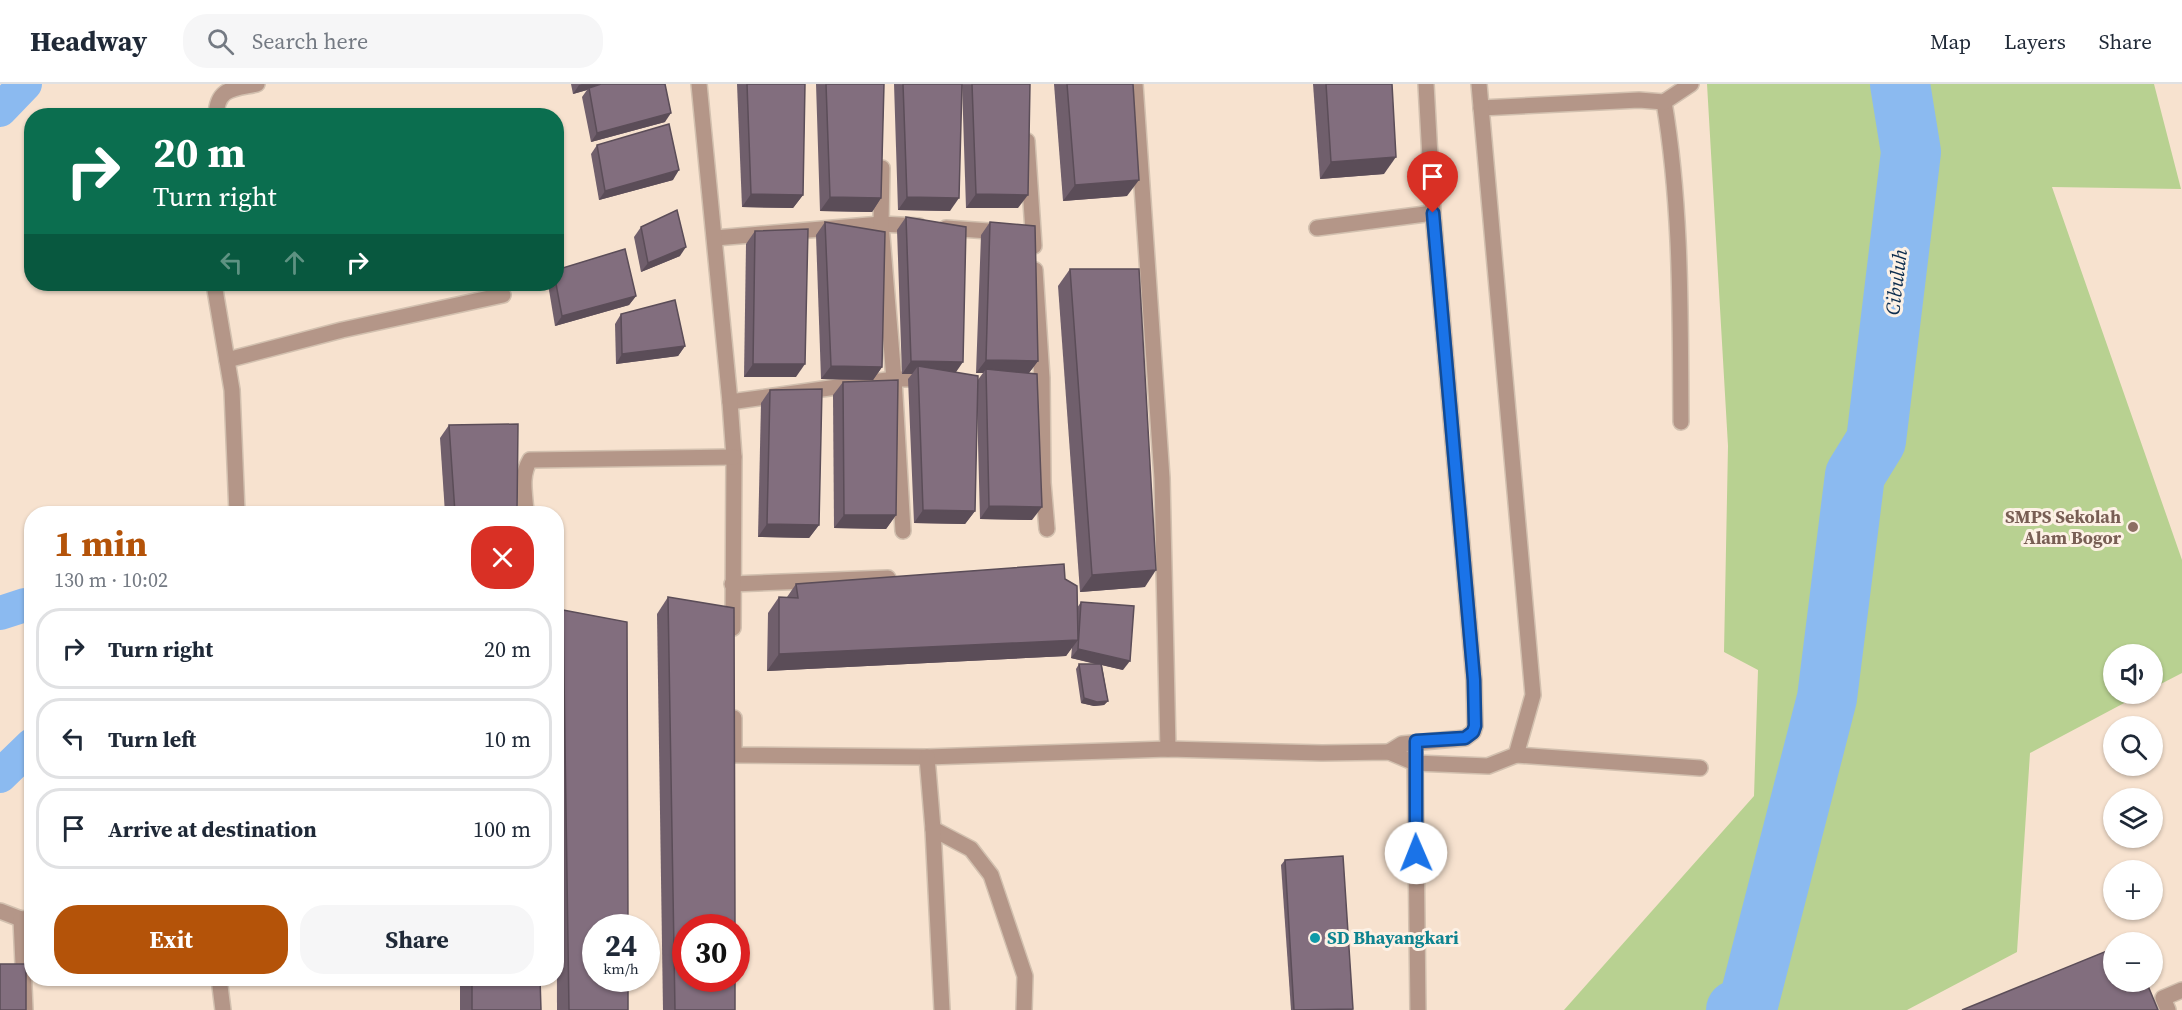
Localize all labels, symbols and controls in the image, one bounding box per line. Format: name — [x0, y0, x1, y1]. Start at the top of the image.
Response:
search box — [183, 14, 603, 68]
text: Headway — [30, 22, 147, 60]
icon: search — [204, 25, 237, 58]
text: Search here — [252, 26, 368, 56]
text: Map — [1930, 27, 1971, 56]
text: Layers — [2004, 27, 2066, 56]
text: Share — [2099, 27, 2152, 56]
text: 20 m — [153, 123, 246, 181]
icon: right — [54, 132, 132, 210]
pin — [1407, 151, 1458, 213]
icon: arrive — [1416, 160, 1449, 193]
text: Turn right — [153, 178, 277, 215]
icon: left — [215, 246, 248, 279]
icon: ahead — [278, 246, 311, 279]
icon: right — [341, 246, 374, 279]
water label: Cibuluh — [1878, 247, 1914, 317]
place label: SMPS Sekolah Alam Bogor — [2005, 504, 2122, 550]
text: 1 min — [54, 519, 147, 568]
marker: SMPS Sekolah Alam Bogor — [2126, 520, 2140, 534]
button: close — [471, 526, 534, 589]
text: 130 m · 10:02 — [54, 566, 168, 594]
icon: right — [57, 632, 90, 665]
text: Turn right — [108, 634, 213, 664]
text: 20 m — [484, 634, 531, 664]
map controls — [2103, 644, 2163, 992]
button: sound — [2103, 644, 2163, 704]
button: search — [2103, 716, 2163, 776]
icon: left — [57, 722, 90, 755]
text: Turn left — [108, 724, 196, 754]
text: 10 m — [484, 724, 531, 754]
button: layers — [2103, 788, 2163, 848]
icon: arrive — [57, 812, 90, 845]
text: Arrive at destination — [108, 814, 317, 844]
text: 100 m — [473, 814, 531, 844]
position arrow — [1384, 821, 1448, 885]
button: + — [2103, 860, 2163, 920]
button: Exit — [54, 905, 288, 974]
button: Share — [300, 905, 534, 974]
speed limit sign: 30 — [672, 914, 750, 992]
text: 24 — [605, 925, 637, 966]
place label: SD Bhayangkari — [1327, 925, 1459, 950]
marker: SD Bhayangkari — [1308, 931, 1322, 945]
button: − — [2103, 932, 2163, 992]
text: km/h — [603, 958, 639, 979]

